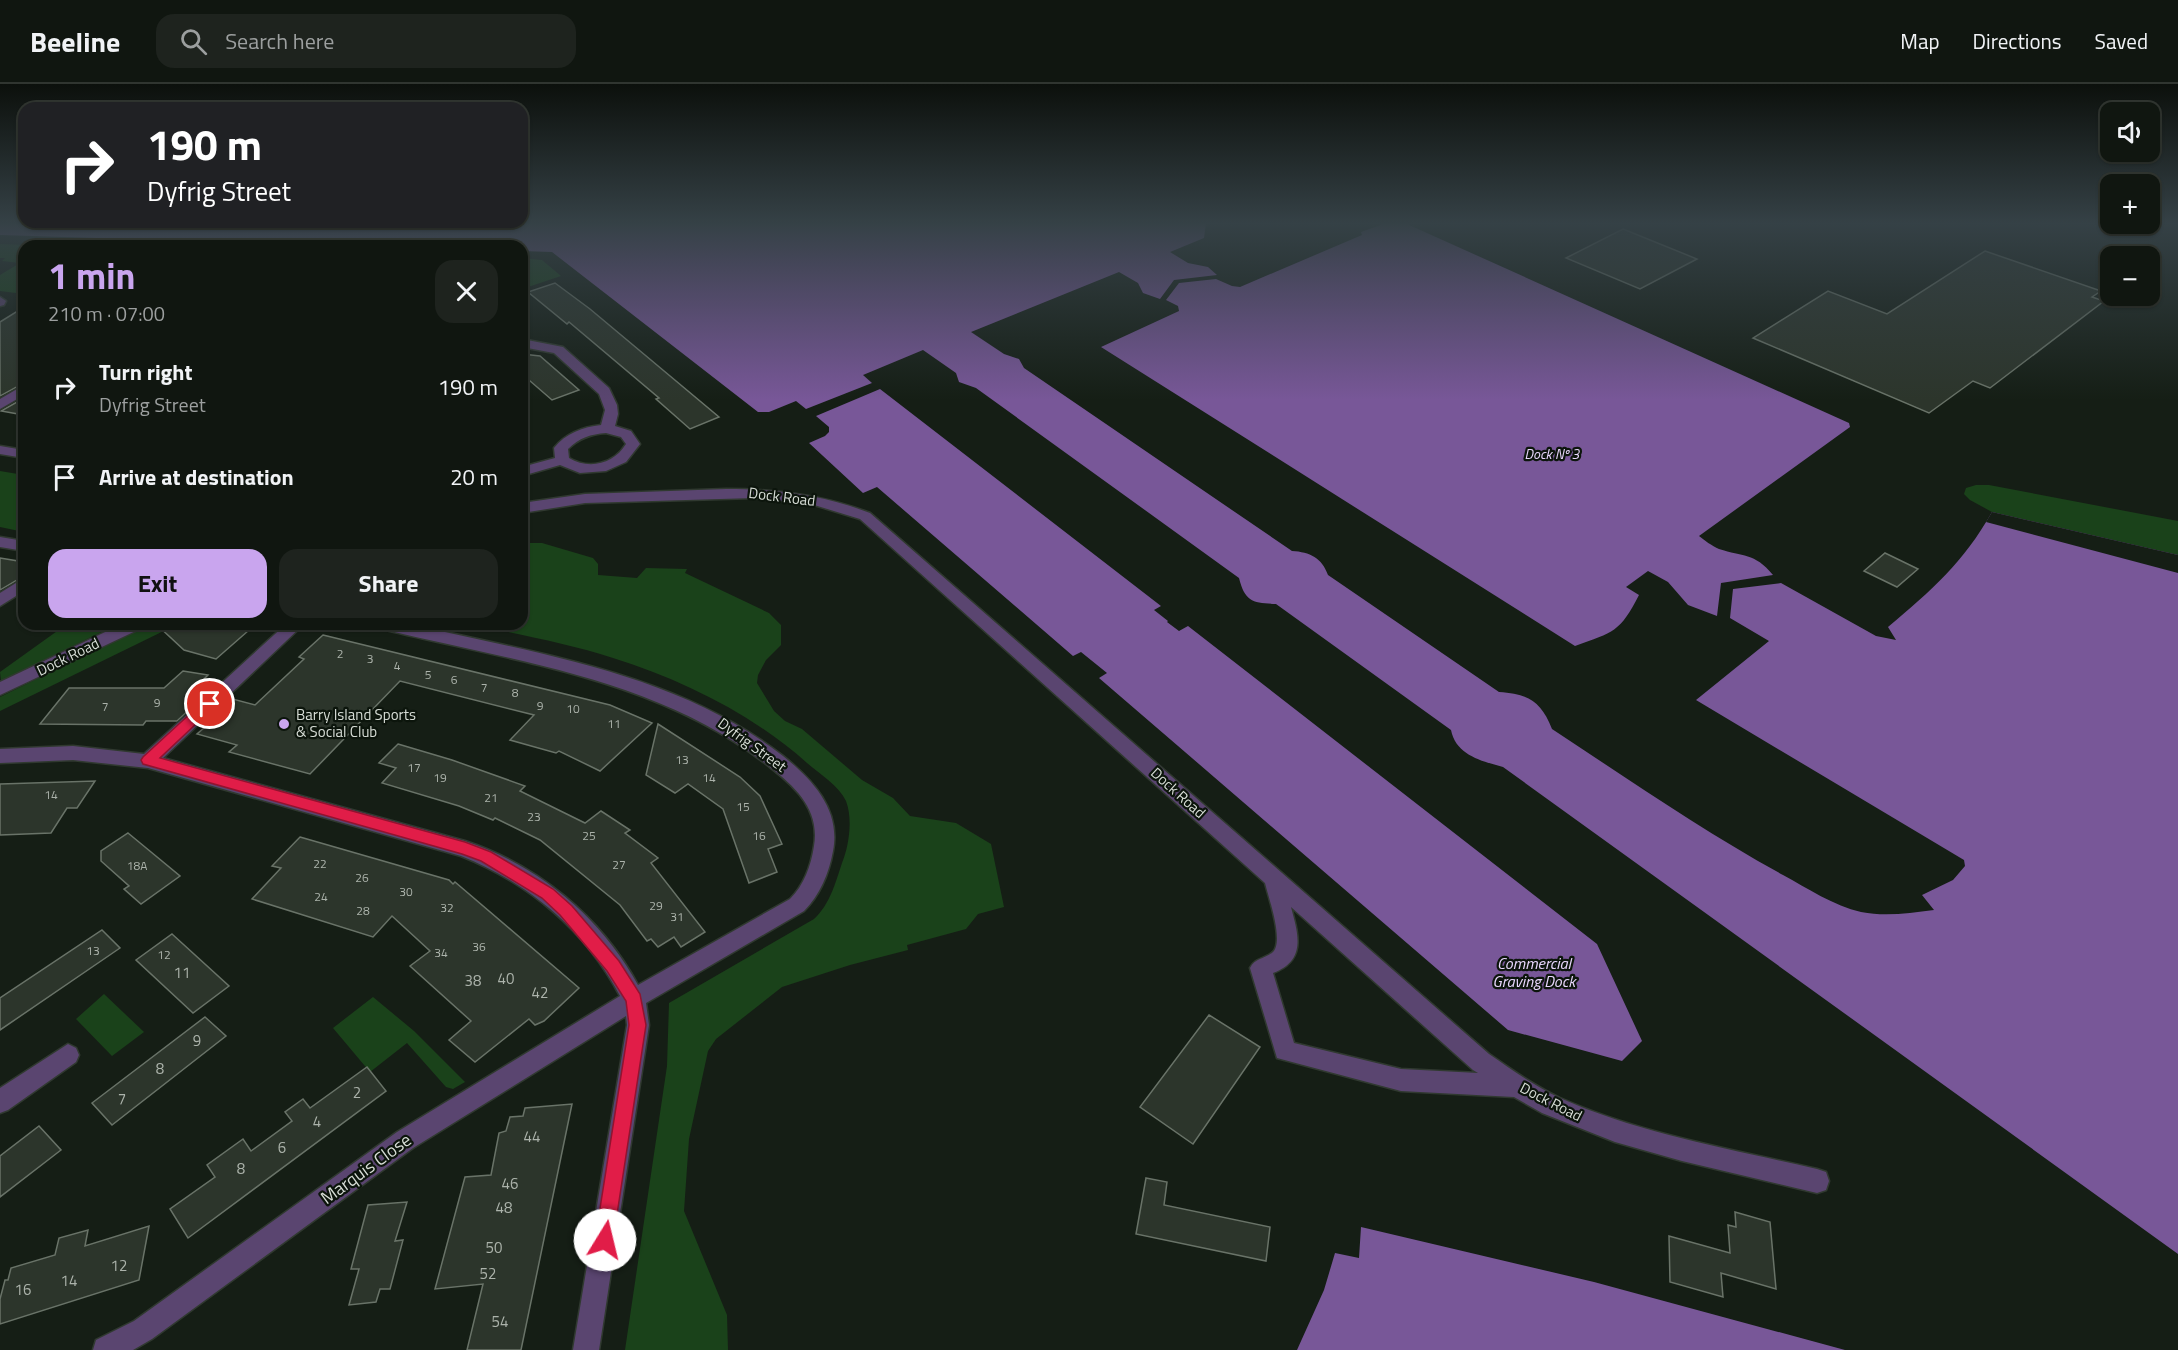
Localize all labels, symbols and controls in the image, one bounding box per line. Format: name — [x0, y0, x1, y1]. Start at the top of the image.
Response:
search box — [156, 14, 576, 68]
text: Beeline — [30, 20, 120, 63]
text: Search here — [225, 24, 334, 58]
icon: search — [177, 25, 210, 58]
text: Map — [1900, 25, 1940, 57]
text: Directions — [1973, 25, 2062, 57]
text: Saved — [2095, 25, 2148, 57]
map controls — [2100, 102, 2160, 306]
button: sound — [2100, 102, 2160, 162]
text: 190 m — [147, 112, 262, 176]
icon: right — [48, 126, 126, 204]
text: Dyfrig Street — [147, 170, 291, 211]
button: + — [2100, 174, 2160, 234]
button: − — [2100, 246, 2160, 306]
text: 1 min — [48, 248, 135, 303]
button: close — [435, 260, 498, 323]
text: 210 m · 07:00 — [48, 298, 165, 329]
text: Turn right — [99, 355, 193, 389]
text: 190 m — [438, 370, 498, 404]
icon: right — [48, 371, 81, 404]
text: Dyfrig Street — [99, 389, 206, 420]
water label: Dock Nº 3 — [1525, 443, 1581, 464]
text: Arrive at destination — [99, 460, 294, 494]
text: 20 m — [450, 460, 498, 494]
icon: arrive — [48, 461, 81, 494]
street label: Dock Road — [747, 481, 817, 512]
button: Exit — [48, 549, 267, 618]
button: Share — [279, 549, 498, 618]
street label: Dock Road — [33, 632, 103, 682]
house number: 2 — [337, 644, 343, 663]
house number: 3 — [367, 649, 373, 668]
house number: 4 — [394, 656, 401, 675]
house number: 5 — [425, 665, 432, 684]
house number: 6 — [451, 670, 458, 689]
pin — [184, 678, 235, 729]
house number: 7 — [481, 678, 487, 697]
house number: 8 — [512, 683, 519, 702]
icon: arrive — [193, 687, 226, 720]
house number: 9 — [154, 693, 161, 712]
house number: 9 — [537, 696, 544, 715]
house number: 7 — [102, 697, 108, 716]
house number: 10 — [566, 699, 580, 718]
place label: Barry Island Sports & Social Club — [296, 703, 416, 743]
street label: Dyfrig Street — [713, 712, 792, 778]
house number: 11 — [607, 714, 621, 733]
marker: Barry Island Sports & Social Club — [277, 717, 291, 731]
house number: 13 — [675, 750, 689, 769]
house number: 17 — [407, 758, 421, 777]
street label: Dock Road — [1146, 762, 1211, 824]
house number: 19 — [433, 768, 447, 787]
house number: 14 — [702, 768, 716, 787]
house number: 14 — [44, 785, 58, 804]
house number: 21 — [484, 788, 498, 807]
house number: 15 — [736, 797, 750, 816]
house number: 23 — [527, 807, 541, 826]
house number: 25 — [582, 826, 596, 845]
house number: 16 — [752, 826, 766, 845]
house number: 22 — [313, 854, 327, 873]
house number: 27 — [612, 855, 626, 874]
house number: 18A — [127, 856, 147, 875]
house number: 26 — [355, 868, 369, 887]
house number: 30 — [399, 882, 413, 901]
house number: 24 — [314, 887, 328, 906]
house number: 29 — [649, 896, 663, 915]
house number: 32 — [440, 898, 454, 917]
house number: 28 — [356, 901, 370, 920]
house number: 31 — [670, 907, 684, 926]
house number: 36 — [472, 937, 486, 956]
house number: 13 — [86, 941, 100, 960]
house number: 34 — [434, 943, 448, 962]
house number: 12 — [157, 945, 171, 964]
water label: Commercial Graving Dock — [1493, 951, 1577, 993]
house number: 11 — [174, 961, 190, 984]
house number: 40 — [498, 967, 514, 990]
house number: 38 — [465, 969, 481, 992]
house number: 42 — [532, 981, 548, 1004]
house number: 9 — [193, 1029, 201, 1052]
house number: 8 — [156, 1057, 164, 1080]
street label: Dock Road — [1516, 1076, 1586, 1127]
house number: 2 — [353, 1081, 361, 1104]
house number: 7 — [118, 1087, 126, 1110]
house number: 4 — [313, 1110, 321, 1133]
house number: 44 — [524, 1125, 540, 1148]
street label: Marquis Close — [315, 1126, 417, 1211]
house number: 6 — [278, 1136, 286, 1159]
house number: 8 — [237, 1157, 245, 1180]
house number: 46 — [502, 1172, 518, 1195]
house number: 48 — [496, 1196, 512, 1219]
position arrow — [573, 1208, 637, 1272]
house number: 50 — [486, 1236, 502, 1259]
house number: 12 — [111, 1254, 127, 1277]
house number: 52 — [480, 1262, 496, 1285]
house number: 14 — [61, 1269, 77, 1292]
house number: 16 — [15, 1278, 31, 1301]
house number: 54 — [492, 1310, 508, 1333]

